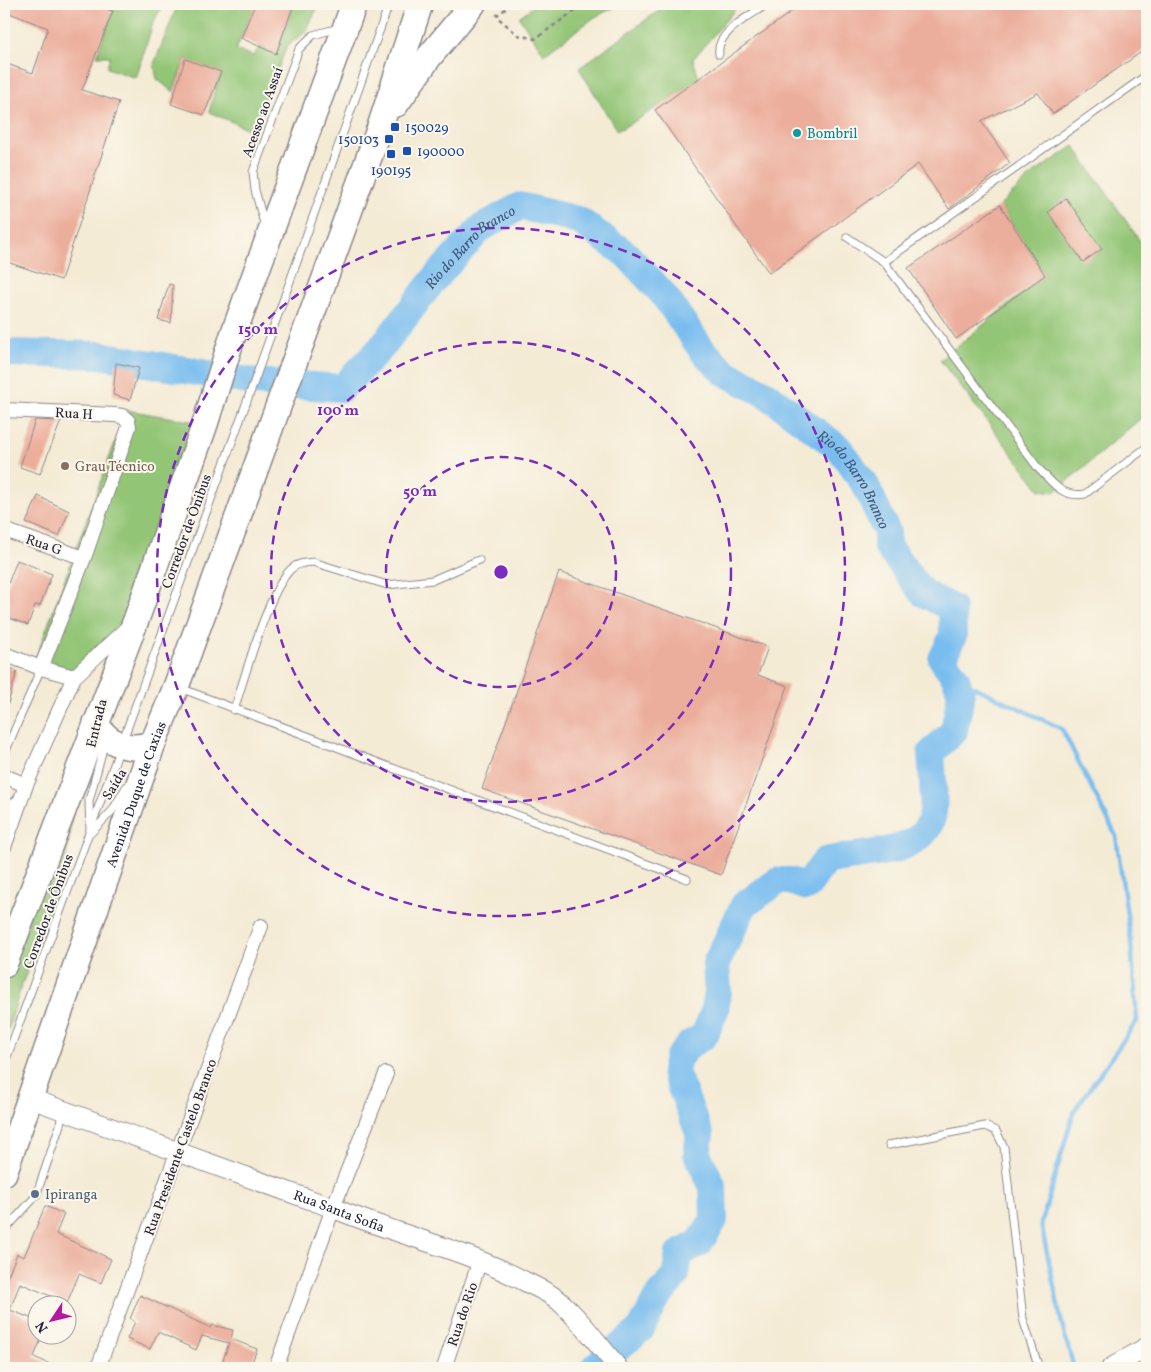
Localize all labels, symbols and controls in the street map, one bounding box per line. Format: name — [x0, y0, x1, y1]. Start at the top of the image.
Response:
street label: Acesso ao Assaí — [238, 64, 289, 160]
place label: 150029 — [405, 119, 449, 138]
marker: 150029 — [389, 121, 401, 133]
place label: Bombril — [807, 125, 857, 144]
marker: Bombril — [791, 127, 803, 139]
place label: 150103 — [338, 131, 379, 150]
marker: 150103 — [383, 133, 395, 145]
place label: 190000 — [417, 143, 464, 162]
marker: 190000 — [401, 145, 413, 157]
marker: 190195 — [385, 148, 397, 160]
place label: 190195 — [371, 162, 411, 181]
water label: Rio do Barro Branco — [421, 201, 520, 295]
text: 150 m — [238, 320, 278, 341]
text: 100 m — [317, 401, 360, 422]
street label: Rua H — [55, 404, 93, 425]
water label: Rio do Barro Branco — [812, 426, 893, 533]
place label: Grau Técnico — [75, 458, 155, 477]
marker: Grau Técnico — [59, 460, 71, 472]
street label: Corredor de Ônibus — [158, 472, 217, 591]
text: 50 m — [403, 482, 437, 503]
street label: Rua G — [23, 530, 64, 561]
centre of rings — [492, 563, 510, 581]
street label: Entrada — [82, 697, 113, 750]
street label: Avenida Duque de Caxias — [102, 719, 172, 871]
street label: Saída — [98, 765, 132, 804]
street label: Corredor de Ônibus — [20, 852, 79, 971]
street label: Rua Presidente Castelo Branco — [141, 1057, 222, 1239]
place label: Ipiranga — [45, 1186, 98, 1205]
street label: Rua Santa Sofia — [290, 1186, 387, 1238]
marker: Ipiranga — [29, 1188, 41, 1200]
street label: Rua do Rio — [444, 1280, 483, 1349]
north arrow — [28, 1294, 78, 1344]
text: N — [32, 1317, 53, 1336]

